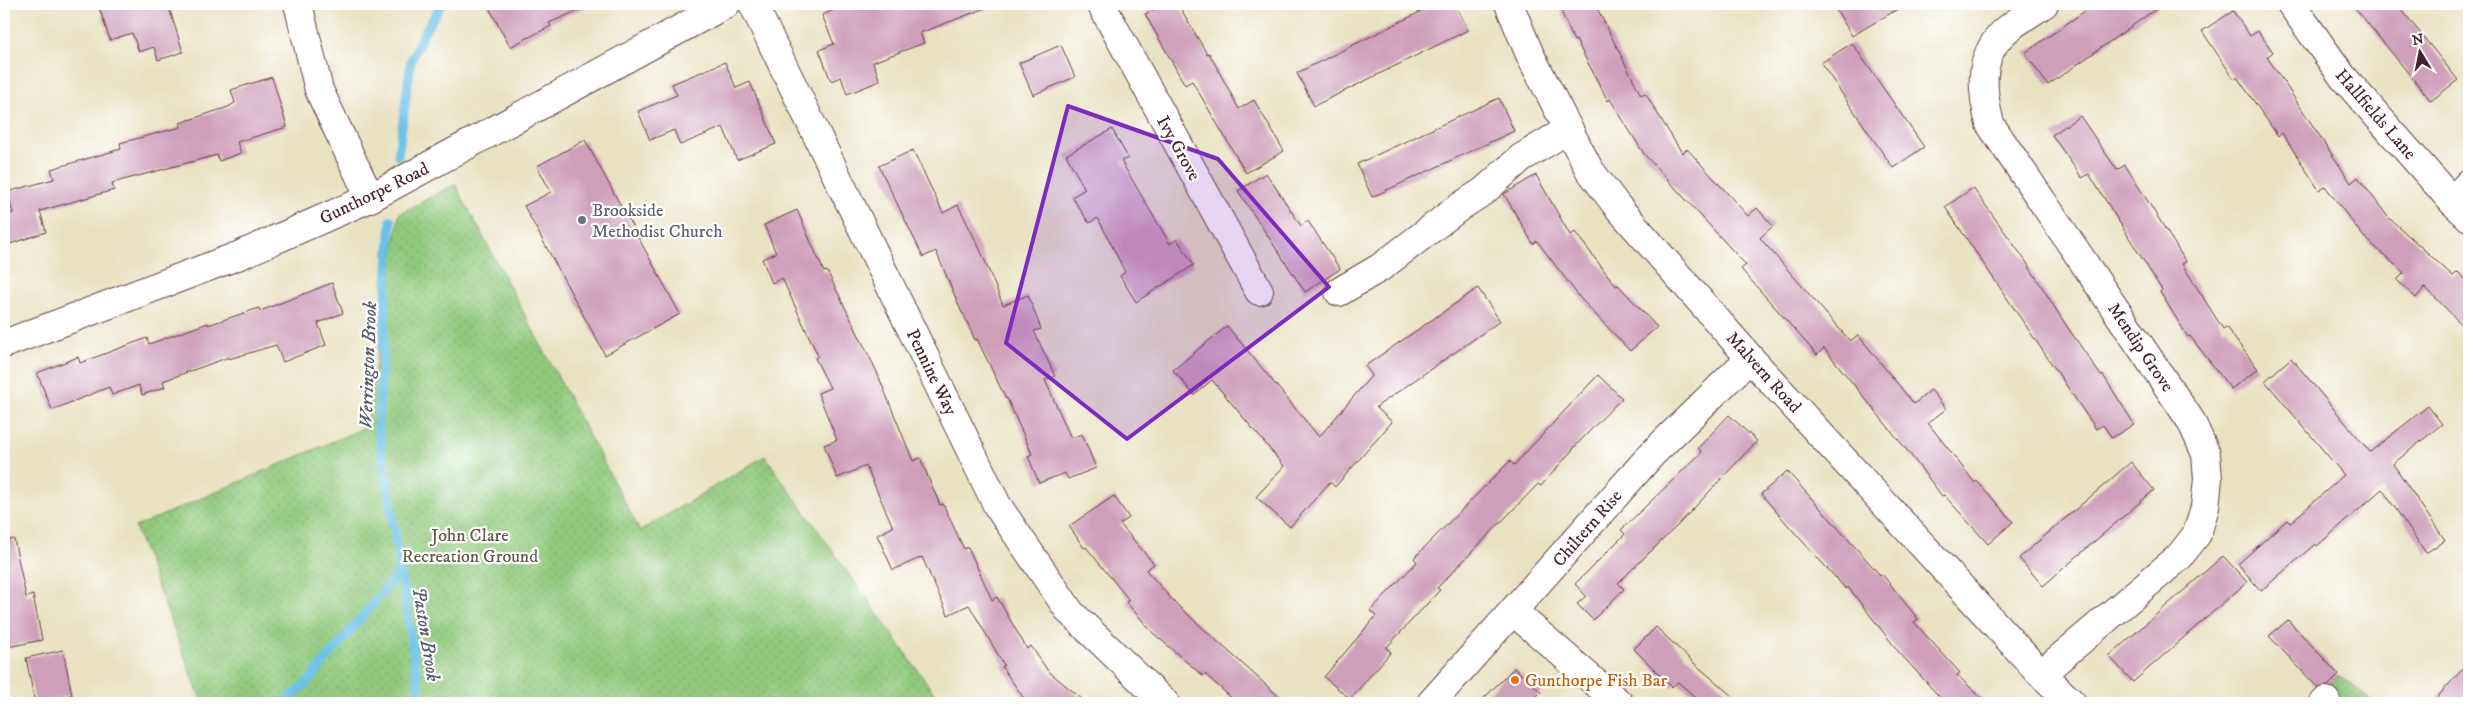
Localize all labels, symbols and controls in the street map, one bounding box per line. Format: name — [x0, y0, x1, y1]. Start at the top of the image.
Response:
north arrow — [2396, 28, 2446, 78]
text: N — [2411, 30, 2426, 50]
street label: Hallfields Lane — [2330, 65, 2421, 164]
street label: Ivy Grove — [1151, 112, 1205, 185]
street label: Gunthorpe Road — [316, 158, 433, 230]
place label: Brookside Methodist Church — [592, 200, 723, 243]
marker: Brookside Methodist Church — [576, 214, 588, 226]
street label: Mendip Grove — [2102, 299, 2178, 396]
water label: Werrington Brook — [355, 301, 382, 429]
street label: Pennine Way — [901, 326, 962, 420]
street label: Malvern Road — [1721, 327, 1806, 418]
street label: Chiltern Rise — [1548, 486, 1627, 572]
park label: John Clare Recreation Ground — [402, 525, 538, 568]
water label: Paston Brook — [407, 585, 444, 683]
place label: Gunthorpe Fish Bar — [1525, 670, 1667, 692]
marker: Gunthorpe Fish Bar — [1509, 674, 1521, 686]

